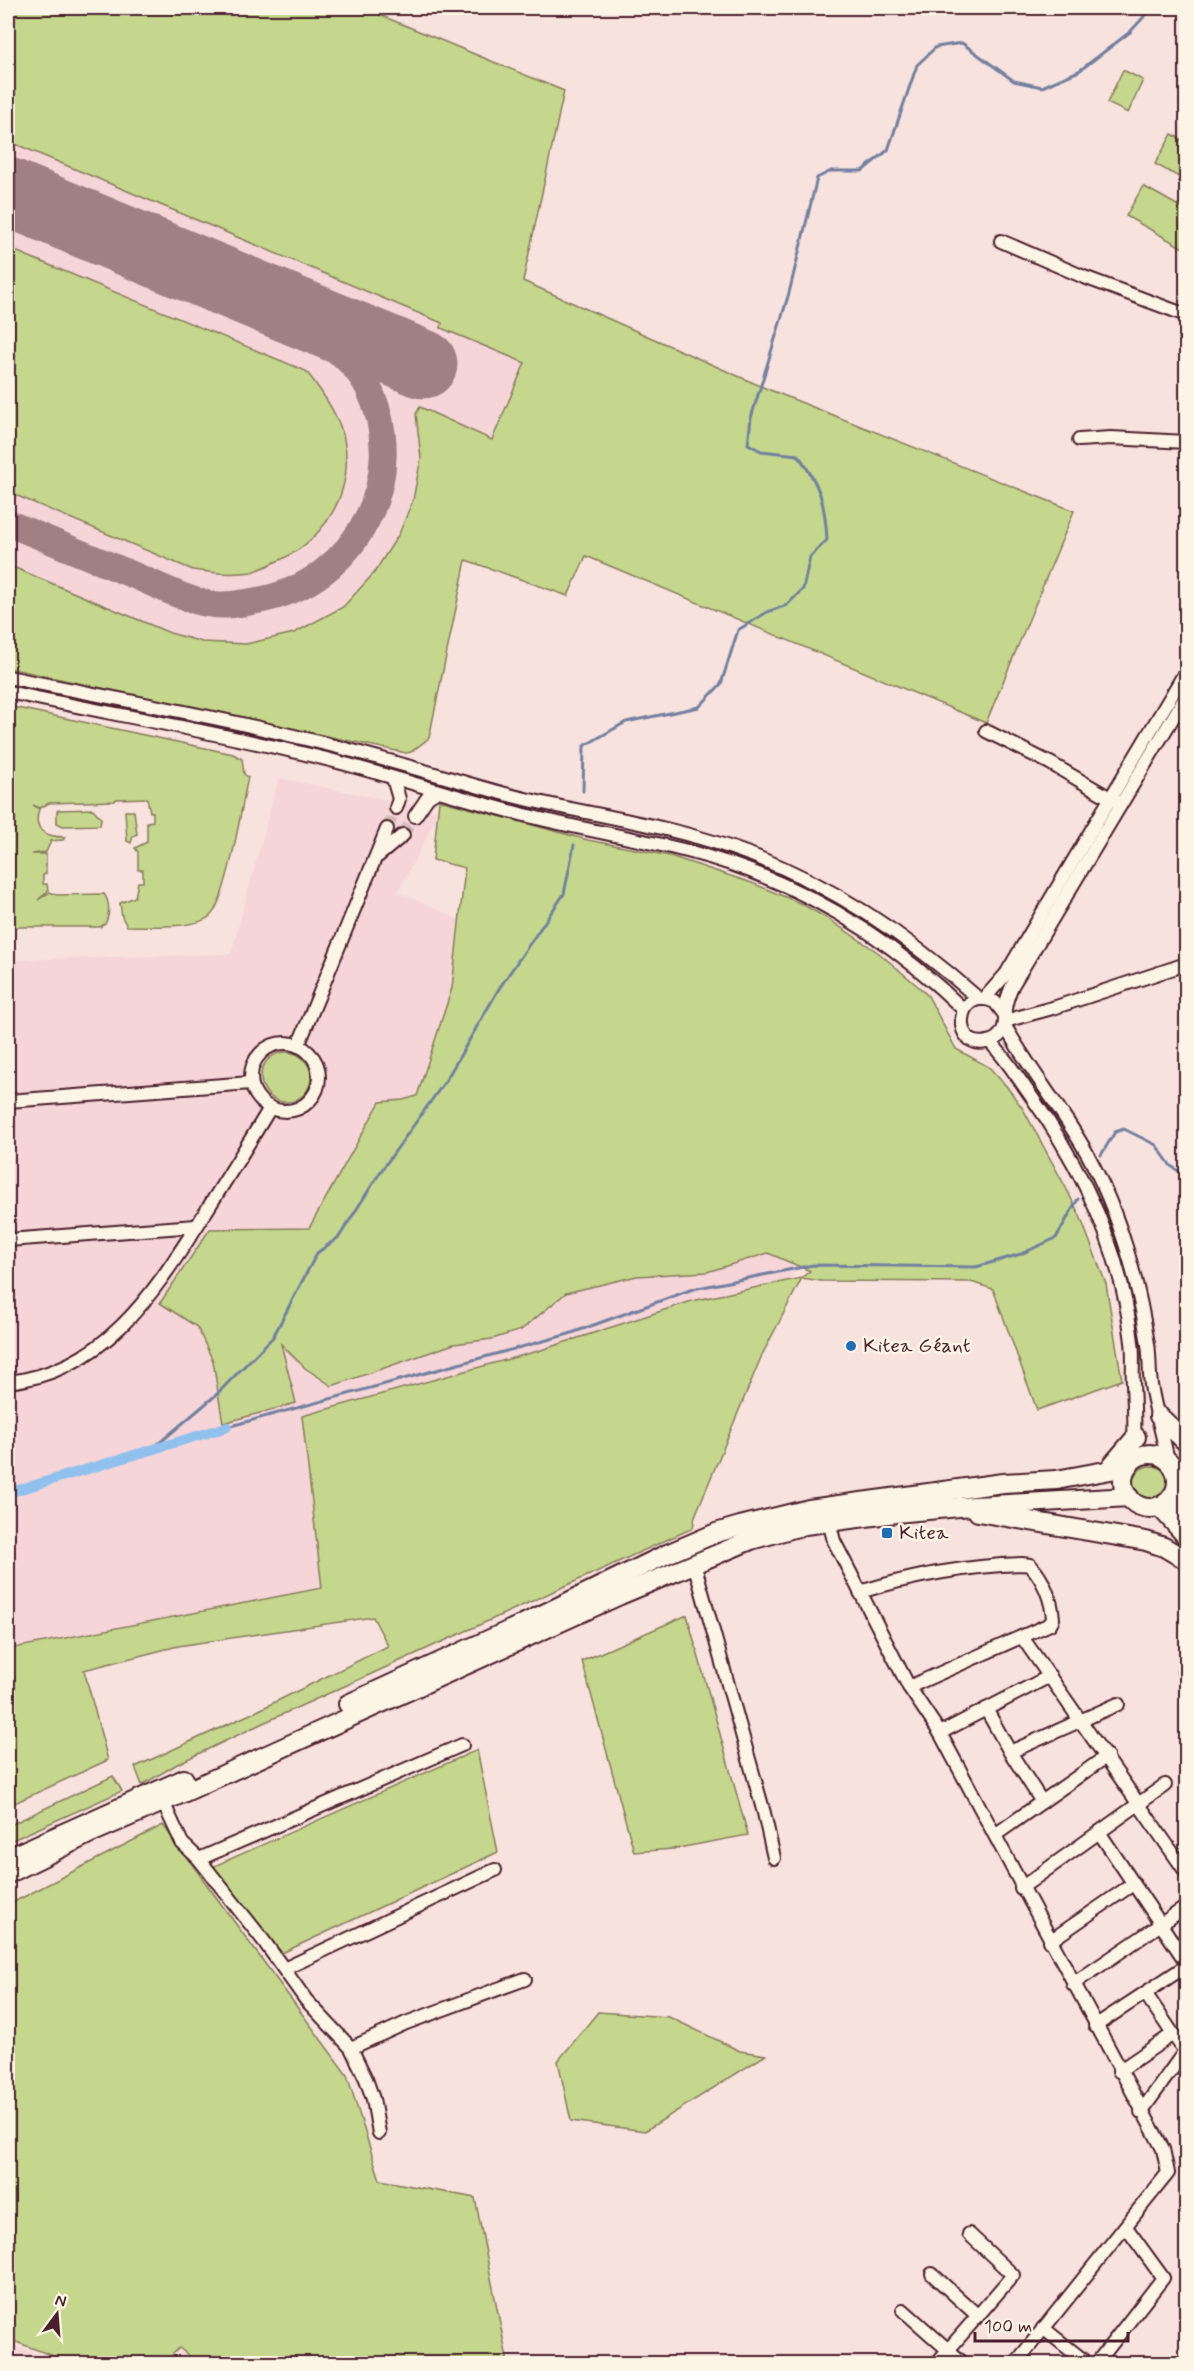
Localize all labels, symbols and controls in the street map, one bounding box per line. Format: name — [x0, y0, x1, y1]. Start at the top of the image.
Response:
place label: Kitea Géant — [863, 1332, 971, 1360]
marker: Kitea Géant — [844, 1339, 858, 1353]
place label: Kitea — [899, 1519, 949, 1547]
marker: Kitea — [880, 1526, 894, 1540]
north arrow — [27, 2284, 87, 2344]
text: N — [53, 2289, 69, 2313]
scale bar — [975, 2305, 1128, 2343]
text: 100 m — [984, 2315, 1032, 2339]

